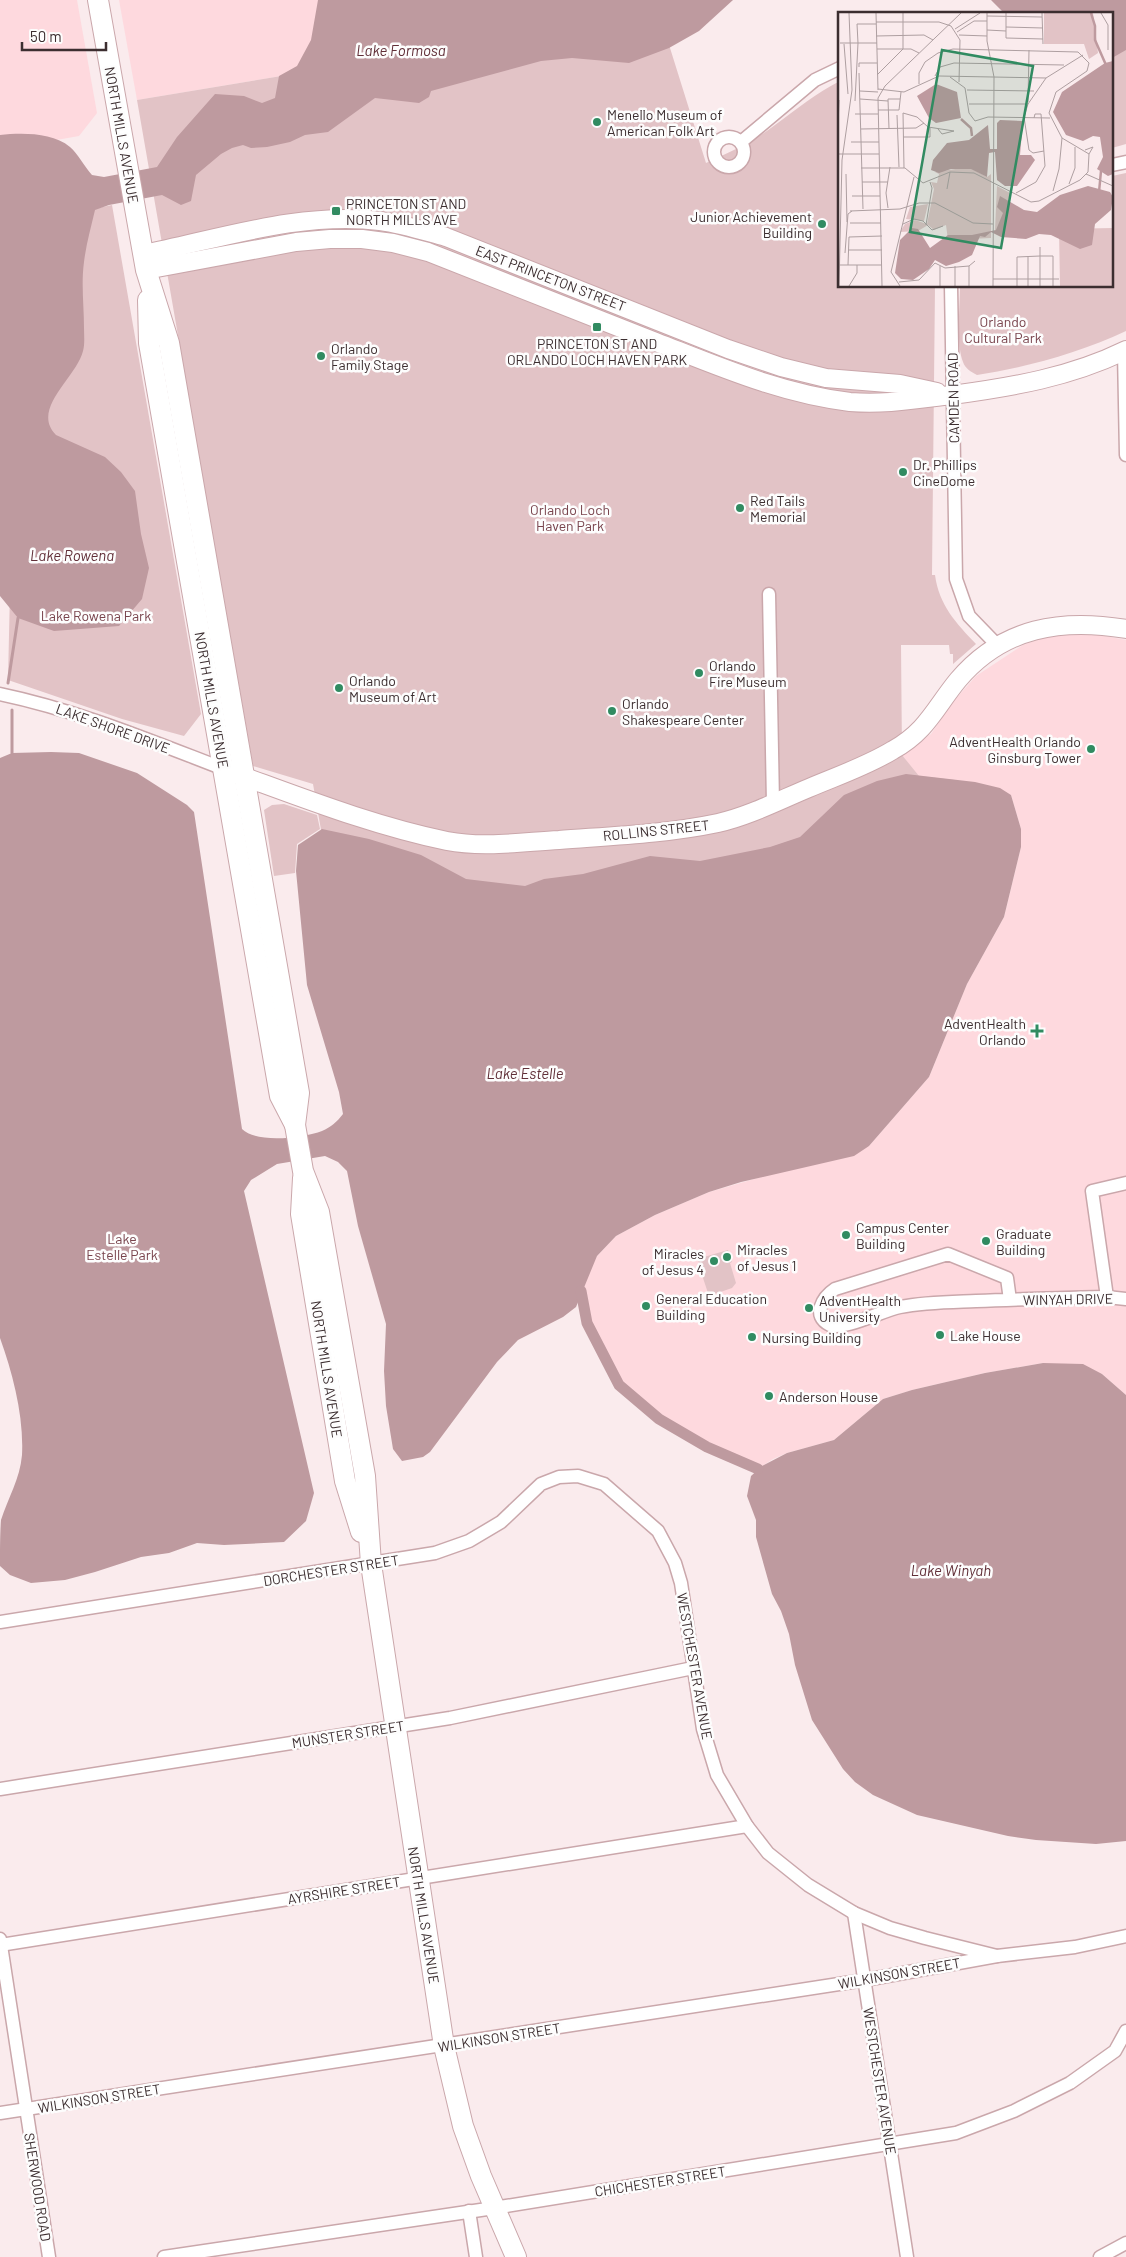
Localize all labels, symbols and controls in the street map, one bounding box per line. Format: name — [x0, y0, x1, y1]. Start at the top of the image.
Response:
inset map — [838, 12, 1114, 288]
scale bar — [22, 20, 106, 52]
text: 50 m — [30, 27, 62, 45]
water label: Lake Formosa — [356, 41, 446, 59]
street label: NORTH MILLS AVENUE — [102, 65, 142, 205]
place label: Menello Museum of American Folk Art — [607, 106, 722, 139]
marker: Menello Museum of American Folk Art — [591, 116, 603, 128]
place label: PRINCETON ST AND NORTH MILLS AVE — [346, 195, 466, 228]
marker: PRINCETON ST AND NORTH MILLS AVE — [330, 205, 342, 217]
place label: Junior Achievement Building — [690, 208, 812, 241]
marker: Junior Achievement Building — [816, 218, 828, 230]
street label: EAST PRINCETON STREET — [473, 241, 629, 315]
park label: Orlando Cultural Park — [964, 313, 1042, 346]
marker: PRINCETON ST AND ORLANDO LOCH HAVEN PARK — [591, 321, 603, 333]
place label: PRINCETON ST AND ORLANDO LOCH HAVEN PARK — [507, 335, 688, 368]
place label: Orlando Family Stage — [331, 340, 409, 373]
marker: Orlando Family Stage — [315, 350, 327, 362]
street label: CAMDEN ROAD — [944, 352, 962, 444]
place label: Dr. Phillips CineDome — [913, 456, 977, 489]
marker: Dr. Phillips CineDome — [897, 466, 909, 478]
place label: Red Tails Memorial — [750, 492, 806, 525]
park label: Orlando Loch Haven Park — [530, 501, 610, 534]
marker: Red Tails Memorial — [734, 502, 746, 514]
water label: Lake Rowena — [30, 546, 114, 564]
park label: Lake Rowena Park — [41, 607, 151, 624]
street label: NORTH MILLS AVENUE — [192, 630, 232, 770]
place label: Orlando Fire Museum — [709, 657, 787, 690]
marker: Orlando Fire Museum — [693, 667, 705, 679]
place label: Orlando Museum of Art — [349, 672, 437, 705]
marker: Orlando Museum of Art — [333, 682, 345, 694]
place label: Orlando Shakespeare Center — [622, 695, 744, 728]
street label: LAKE SHORE DRIVE — [54, 699, 172, 757]
marker: Orlando Shakespeare Center — [606, 705, 618, 717]
place label: AdventHealth Orlando Ginsburg Tower — [949, 733, 1081, 766]
marker: AdventHealth Orlando Ginsburg Tower — [1085, 743, 1097, 755]
street label: ROLLINS STREET — [602, 816, 710, 844]
place label: AdventHealth Orlando — [944, 1015, 1026, 1048]
marker: AdventHealth Orlando — [1030, 1024, 1044, 1038]
water label: Lake Estelle — [487, 1064, 564, 1082]
place label: Campus Center Building — [856, 1219, 949, 1252]
place label: Graduate Building — [996, 1225, 1051, 1258]
marker: Campus Center Building — [840, 1229, 852, 1241]
park label: Lake Estelle Park — [86, 1230, 158, 1263]
marker: Graduate Building — [980, 1235, 992, 1247]
place label: Miracles of Jesus 1 — [737, 1241, 796, 1274]
place label: Miracles of Jesus 4 — [642, 1245, 704, 1278]
marker: Miracles of Jesus 1 — [721, 1251, 733, 1263]
marker: Miracles of Jesus 4 — [708, 1255, 720, 1267]
place label: General Education Building — [656, 1290, 767, 1323]
street label: WINYAH DRIVE — [1023, 1290, 1113, 1308]
place label: AdventHealth University — [819, 1292, 901, 1325]
street label: NORTH MILLS AVENUE — [308, 1299, 346, 1439]
marker: General Education Building — [640, 1300, 652, 1312]
marker: AdventHealth University — [803, 1302, 815, 1314]
place label: Lake House — [950, 1327, 1021, 1344]
place label: Nursing Building — [762, 1329, 861, 1346]
marker: Lake House — [934, 1329, 946, 1341]
marker: Nursing Building — [746, 1331, 758, 1343]
place label: Anderson House — [779, 1388, 878, 1405]
marker: Anderson House — [763, 1390, 775, 1402]
street label: DORCHESTER STREET — [262, 1551, 400, 1589]
water label: Lake Winyah — [911, 1561, 991, 1579]
street label: WESTCHESTER AVENUE — [674, 1591, 716, 1741]
street label: MUNSTER STREET — [291, 1717, 405, 1751]
street label: NORTH MILLS AVENUE — [405, 1845, 443, 1985]
street label: AYRSHIRE STREET — [286, 1873, 402, 1907]
street label: WILKINSON STREET — [836, 1954, 962, 1992]
street label: WESTCHESTER AVENUE — [860, 2006, 900, 2156]
street label: WILKINSON STREET — [436, 2019, 562, 2055]
street label: WILKINSON STREET — [36, 2080, 162, 2116]
street label: SHERWOOD ROAD — [21, 2132, 55, 2242]
street label: CHICHESTER STREET — [593, 2162, 727, 2200]

